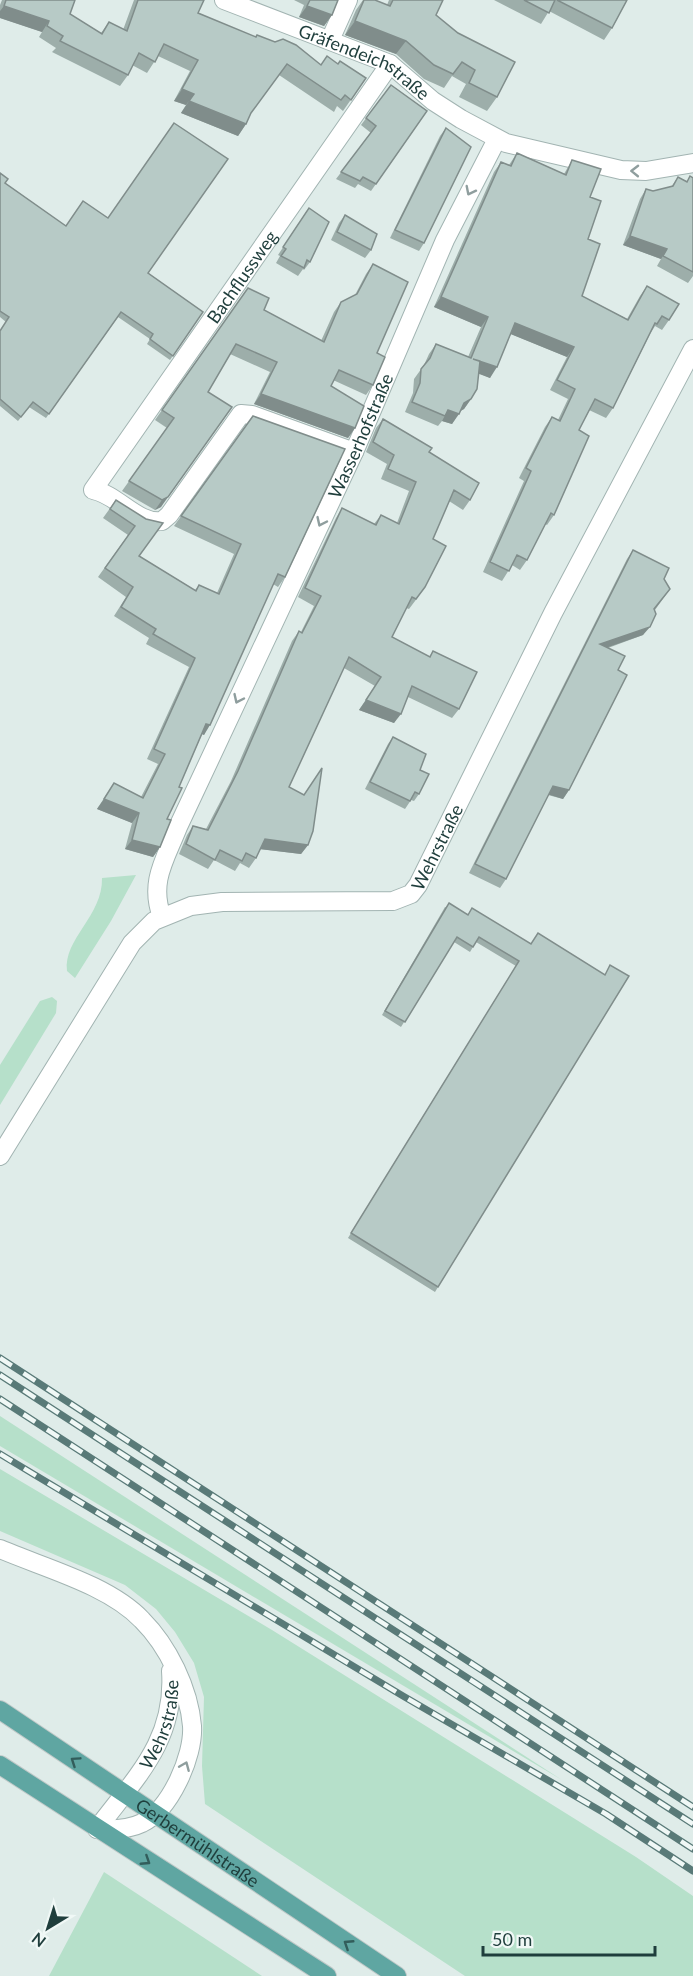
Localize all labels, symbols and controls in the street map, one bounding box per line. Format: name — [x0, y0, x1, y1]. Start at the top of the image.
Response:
street label: Gräfendeichstraße — [296, 19, 434, 104]
one-way arrow — [631, 164, 640, 177]
one-way arrow — [466, 185, 477, 196]
street label: Bachflussweg — [202, 226, 282, 327]
street label: Wasserhofstraße — [323, 370, 397, 502]
one-way arrow — [316, 516, 328, 527]
one-way arrow — [234, 692, 246, 703]
street label: Wehrstraße — [406, 800, 467, 894]
street label: Wehrstraße — [134, 1680, 182, 1773]
one-way arrow — [71, 1757, 82, 1768]
one-way arrow — [177, 1761, 189, 1772]
street label: Gerbermühlstraße — [132, 1793, 264, 1892]
one-way arrow — [140, 1853, 150, 1865]
north arrow — [18, 1898, 78, 1958]
scale bar — [483, 1919, 656, 1957]
text: 50 m — [492, 1928, 532, 1950]
text: N — [28, 1929, 49, 1951]
one-way arrow — [344, 1940, 355, 1951]

